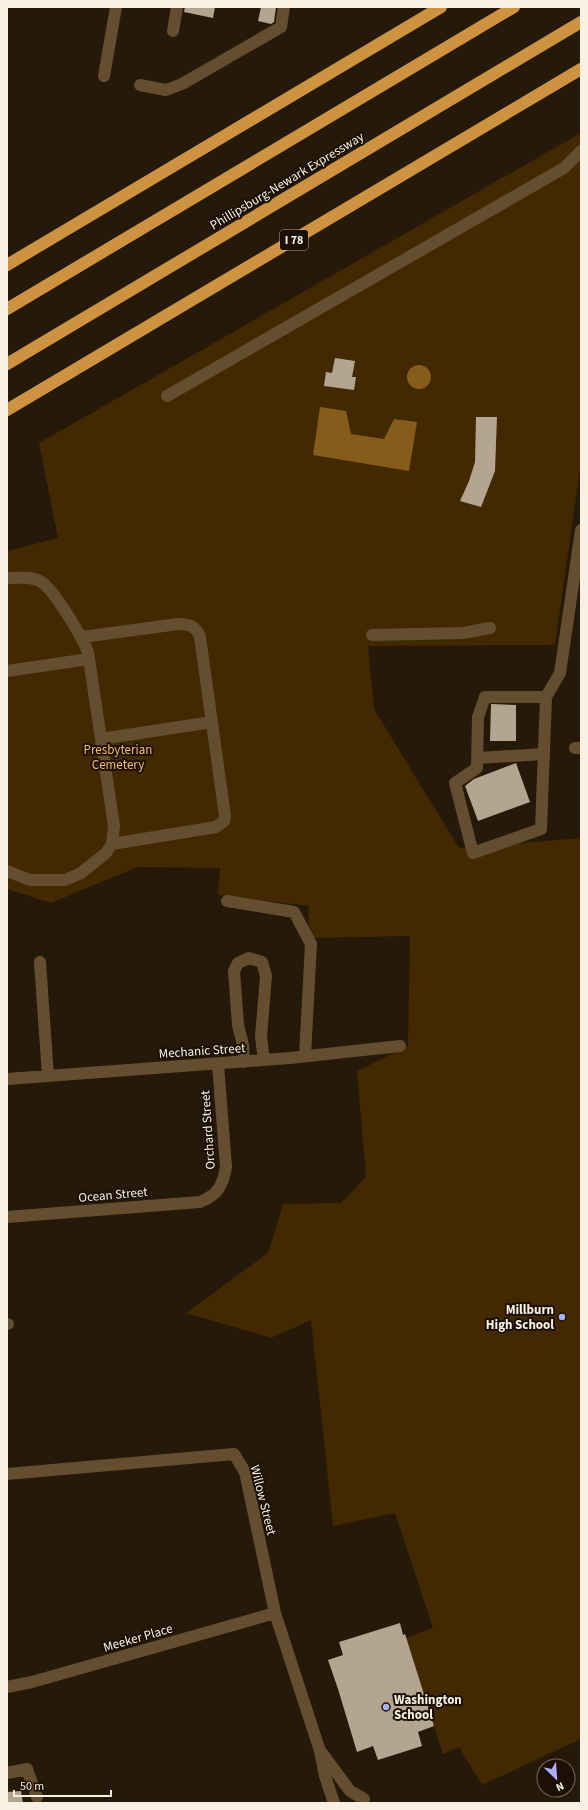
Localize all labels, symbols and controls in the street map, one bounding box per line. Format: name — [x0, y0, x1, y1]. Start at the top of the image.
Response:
street label: Phillipsburg-Newark Expressway — [207, 128, 367, 234]
road number: I 78 — [280, 230, 308, 250]
park label: Presbyterian Cemetery — [84, 741, 152, 774]
street label: Mechanic Street — [158, 1039, 247, 1063]
street label: Orchard Street — [196, 1089, 220, 1170]
street label: Ocean Street — [78, 1183, 149, 1207]
place label: Millburn High School — [486, 1301, 554, 1334]
marker: Millburn High School — [557, 1312, 567, 1322]
street label: Willow Street — [246, 1463, 281, 1537]
street label: Meeker Place — [101, 1620, 175, 1656]
place label: Washington School — [394, 1691, 462, 1724]
marker: Washington School — [381, 1702, 391, 1712]
north arrow — [536, 1758, 576, 1798]
scale bar — [14, 1772, 111, 1798]
text: 50 m — [20, 1778, 44, 1795]
text: N — [554, 1778, 567, 1795]

